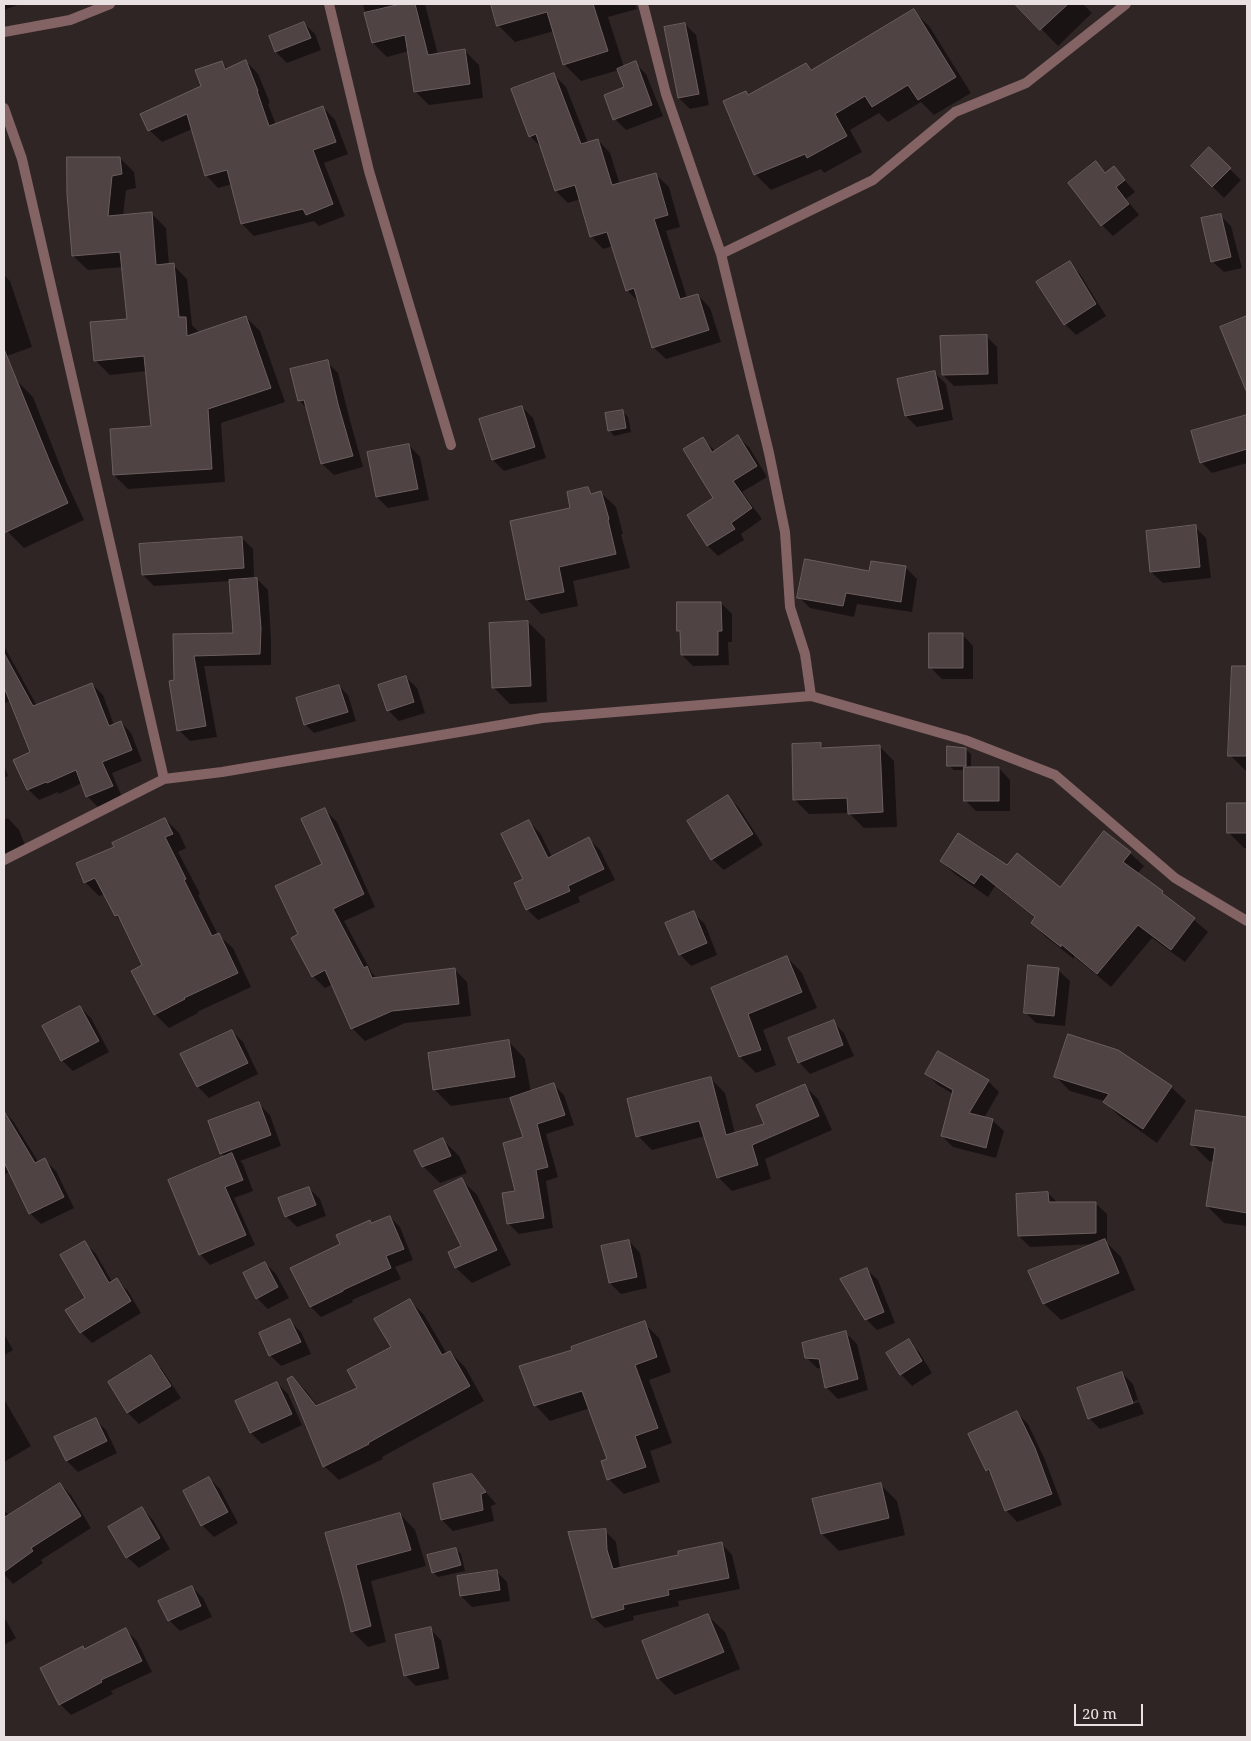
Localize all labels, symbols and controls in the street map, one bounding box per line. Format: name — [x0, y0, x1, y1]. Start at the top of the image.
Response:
scale bar — [1076, 1694, 1145, 1726]
text: 20 m — [1082, 1703, 1117, 1723]

